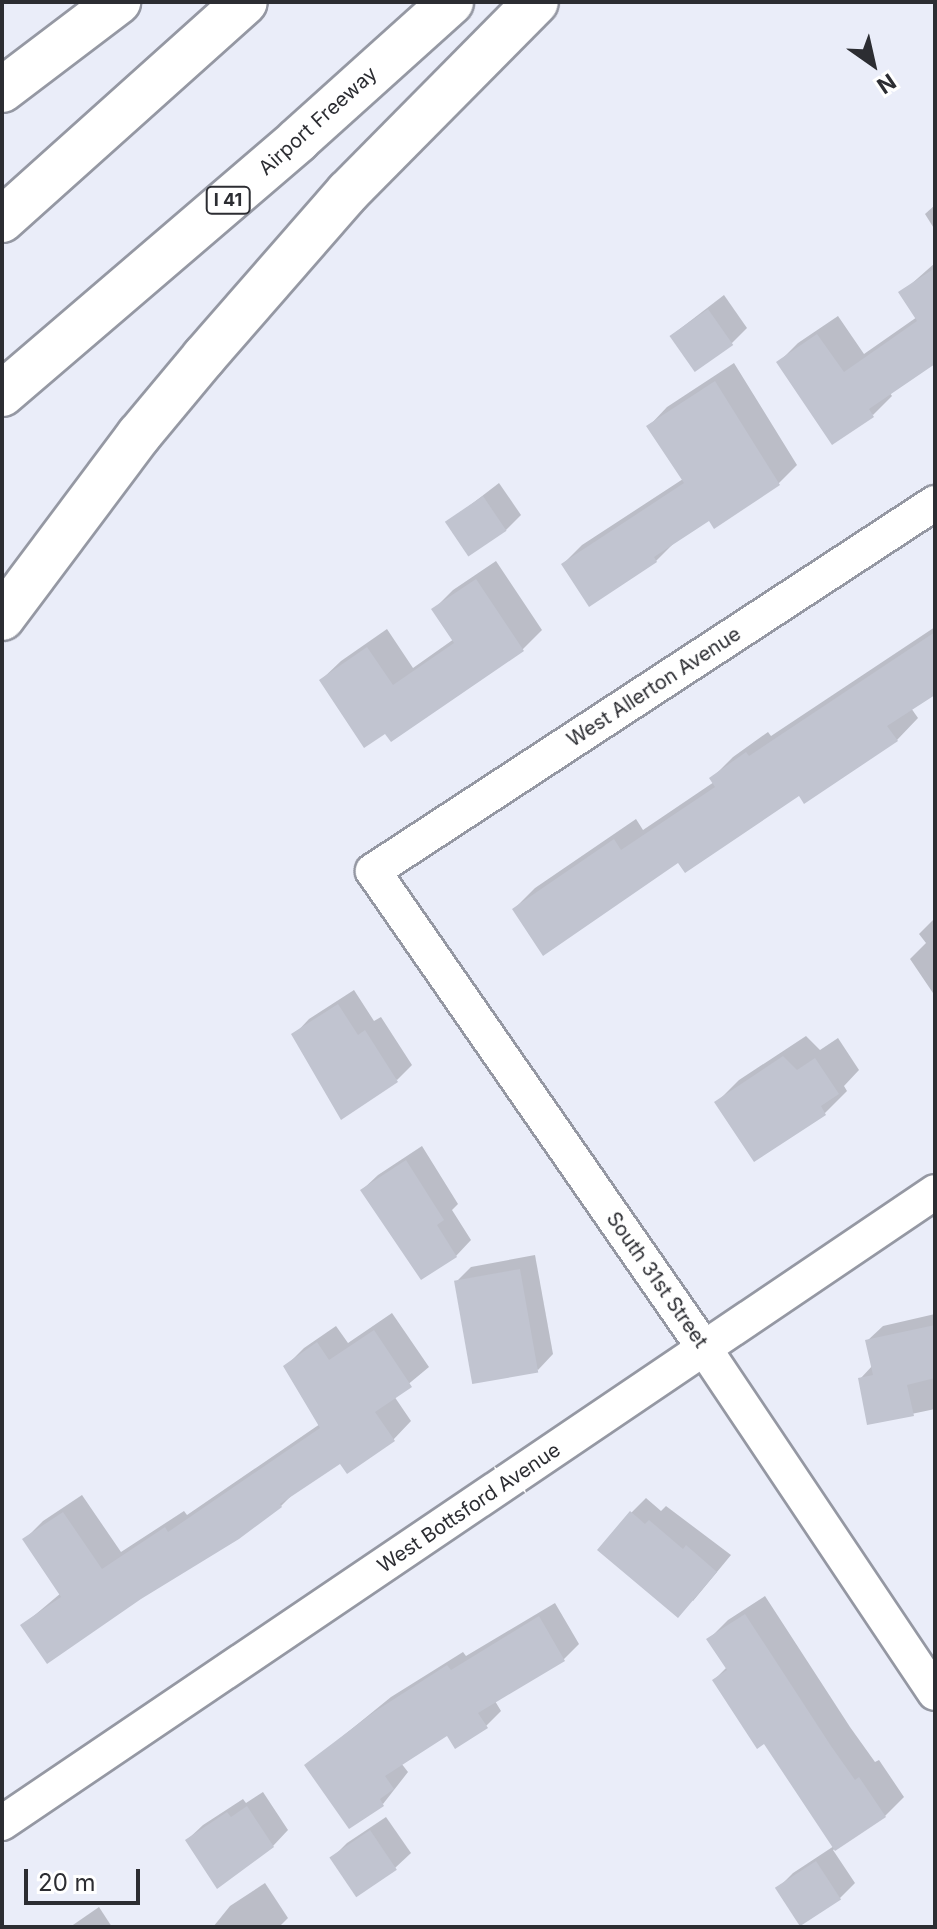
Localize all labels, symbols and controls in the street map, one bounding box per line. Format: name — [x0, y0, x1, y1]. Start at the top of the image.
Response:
north arrow — [833, 24, 913, 104]
street label: Airport Freeway — [254, 62, 382, 180]
text: N — [872, 68, 901, 99]
road number: I 41 — [204, 186, 252, 214]
street label: West Allerton Avenue — [563, 622, 745, 752]
street label: South 31st Street — [601, 1207, 713, 1353]
street label: West Bottsford Avenue — [373, 1438, 565, 1578]
scale bar — [28, 1853, 144, 1903]
text: 20 m — [38, 1868, 96, 1897]

